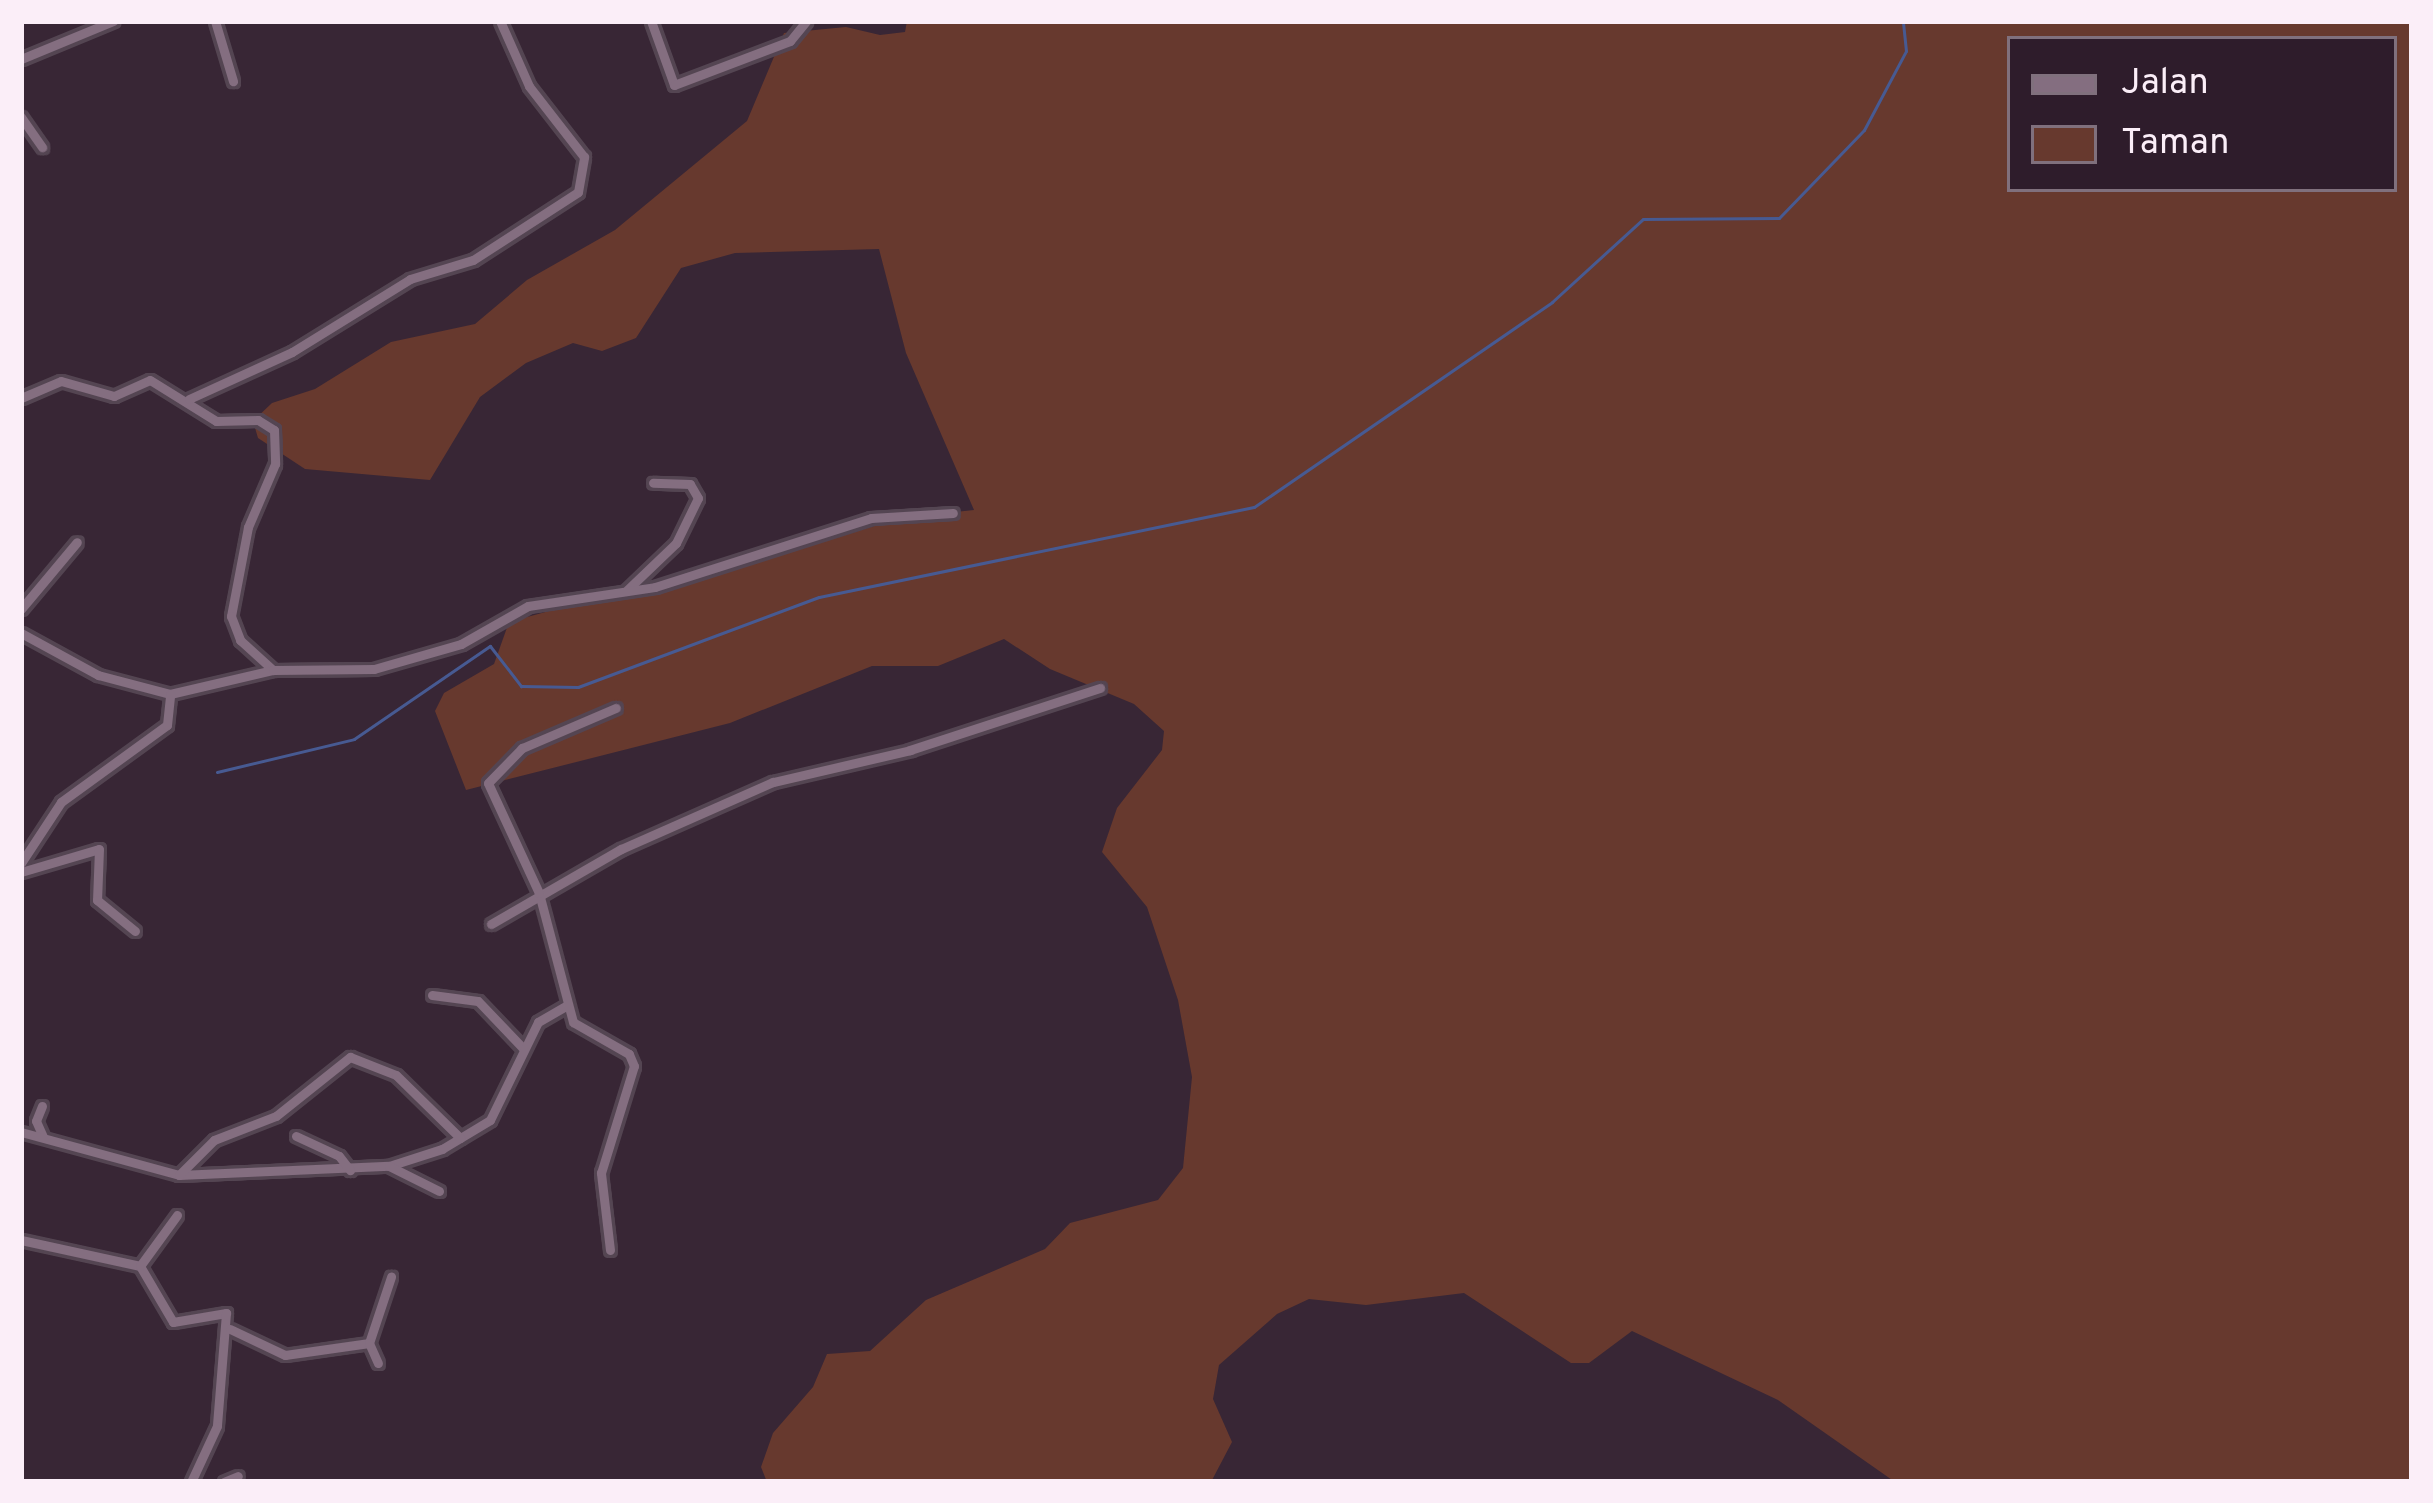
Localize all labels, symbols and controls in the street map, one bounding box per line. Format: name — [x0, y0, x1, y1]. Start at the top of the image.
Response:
legend — [2007, 36, 2397, 192]
text: Jalan — [2121, 61, 2209, 107]
text: Taman — [2121, 121, 2229, 167]

